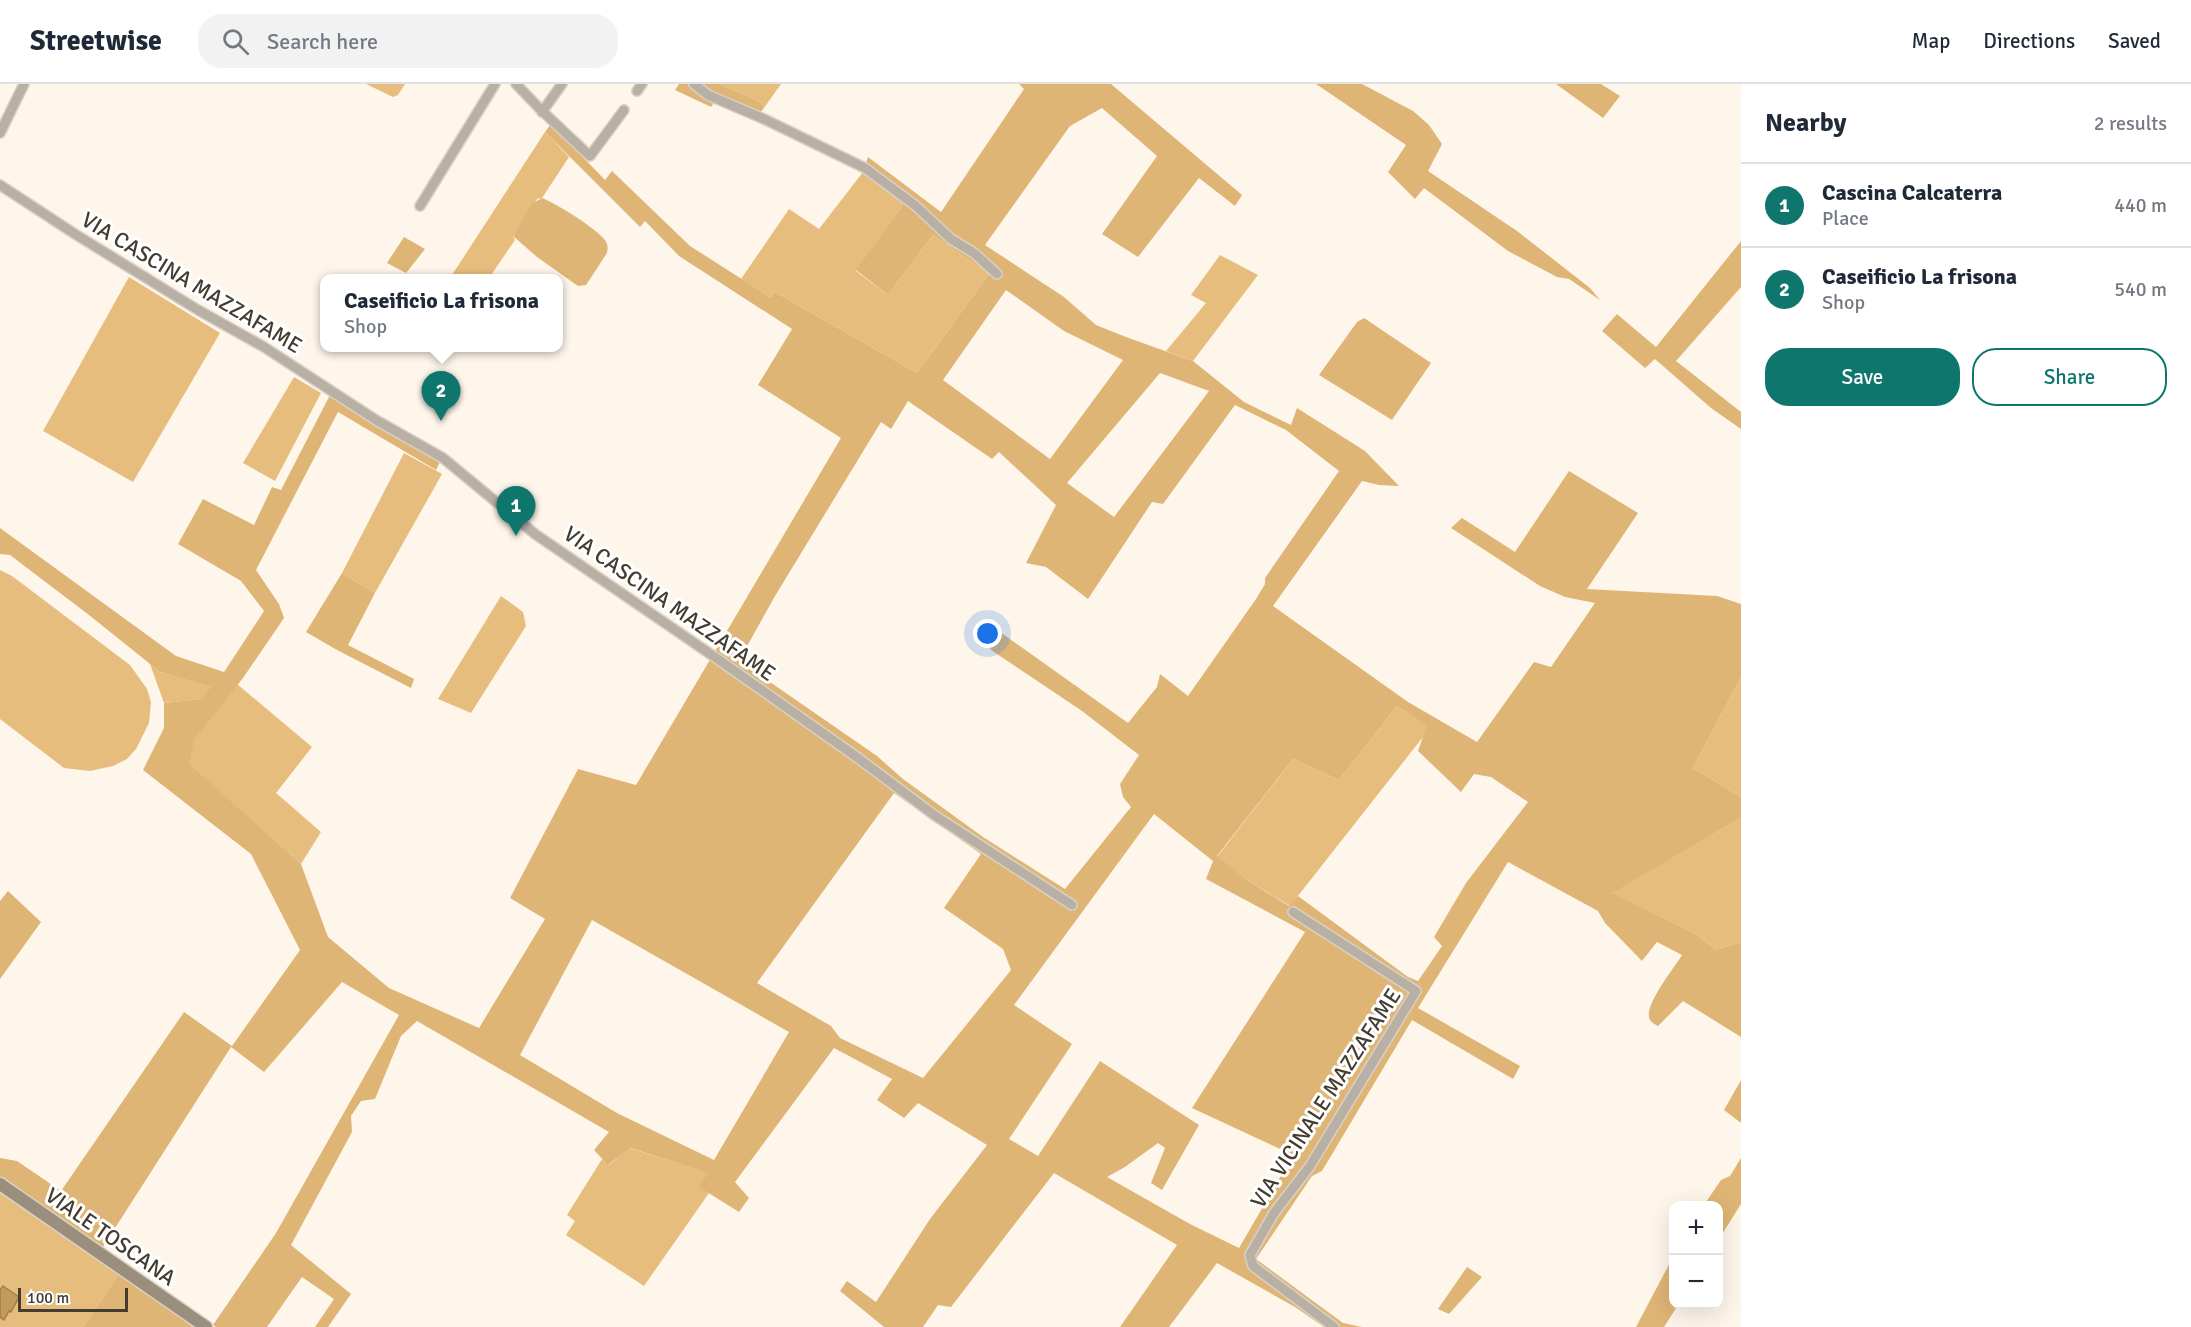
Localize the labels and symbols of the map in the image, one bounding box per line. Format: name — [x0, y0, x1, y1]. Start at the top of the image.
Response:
street label: VIA CASCINA MAZZAFAME — [77, 206, 307, 359]
pin: 2 — [422, 372, 460, 421]
pin: 1 — [496, 486, 536, 536]
street label: VIA CASCINA MAZZAFAME — [559, 520, 781, 687]
your location — [973, 619, 1002, 648]
street label: VIA VICINALE MAZZAFAME — [1244, 983, 1407, 1213]
street label: VIALE TOSCANA — [40, 1181, 182, 1292]
scale bar — [18, 1285, 128, 1312]

